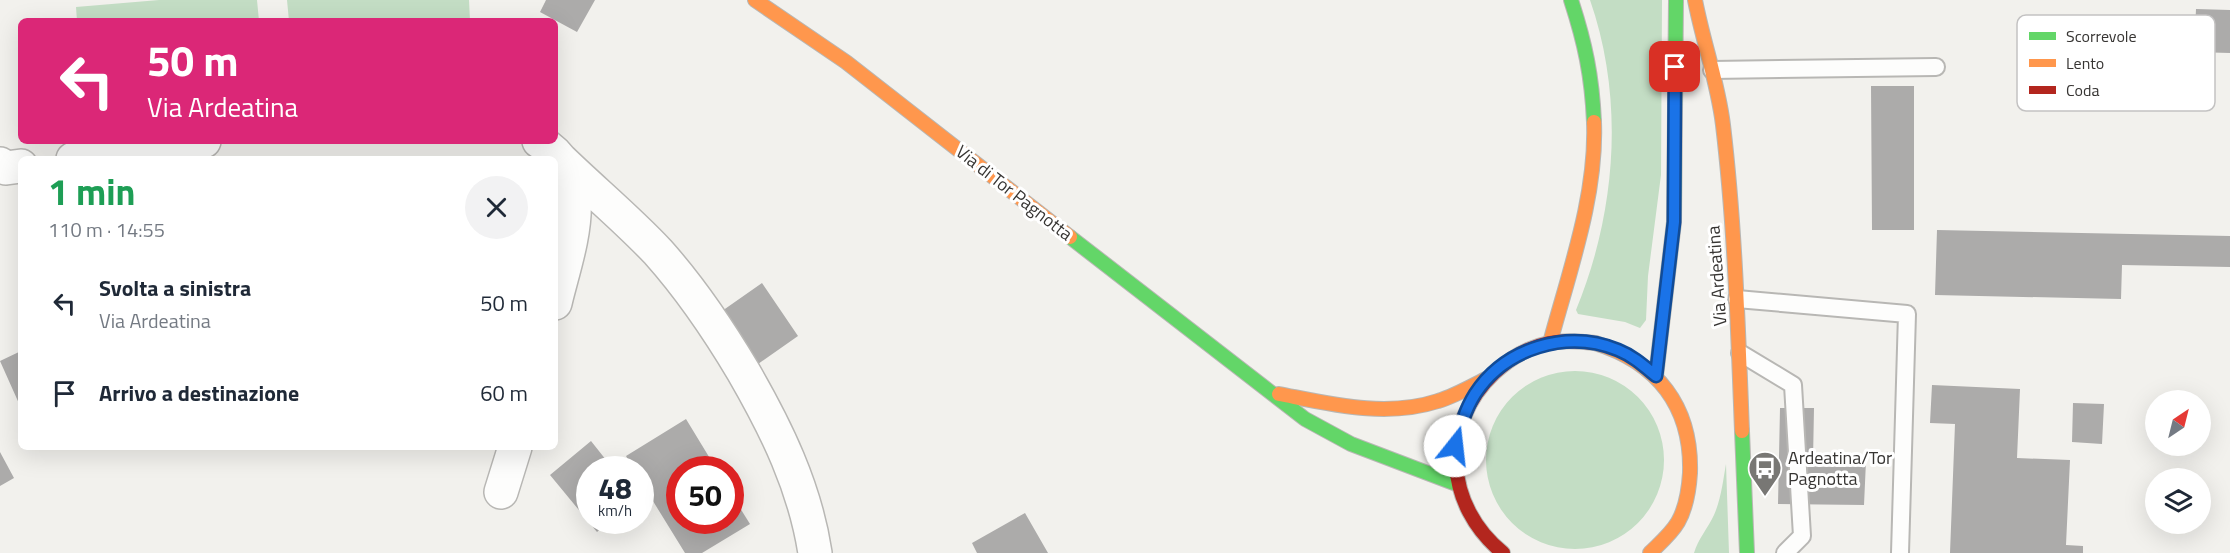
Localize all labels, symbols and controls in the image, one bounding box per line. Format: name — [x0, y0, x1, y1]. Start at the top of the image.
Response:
legend — [2017, 15, 2215, 111]
text: Scorrevole — [2066, 24, 2137, 48]
text: 50 m — [147, 28, 239, 92]
pin — [1649, 41, 1700, 92]
icon: left — [48, 42, 126, 120]
icon: arrive — [1658, 50, 1691, 83]
text: Lento — [2066, 51, 2104, 75]
text: Coda — [2066, 78, 2099, 102]
text: Via Ardeatina — [147, 86, 298, 127]
street label: Via di Tor Pagnotta — [950, 138, 1079, 247]
text: 1 min — [48, 164, 135, 219]
button: close — [465, 176, 528, 239]
text: 110 m · 14:55 — [48, 214, 165, 245]
street label: Via Ardeatina — [1700, 225, 1733, 327]
text: Svolta a sinistra — [99, 271, 251, 305]
text: 50 m — [480, 286, 528, 320]
icon: left — [48, 287, 81, 320]
text: Via Ardeatina — [99, 305, 211, 336]
text: Arrivo a destinazione — [99, 376, 299, 410]
text: 60 m — [480, 376, 528, 410]
icon: arrive — [48, 377, 81, 410]
north arrow — [2145, 390, 2211, 456]
map controls — [2145, 390, 2211, 534]
position arrow — [1423, 414, 1487, 478]
place label: Ardeatina/Tor Pagnotta — [1788, 444, 1892, 492]
bus stop icon: Ardeatina/Tor Pagnotta — [1747, 450, 1783, 497]
speed limit sign: 50 — [666, 456, 744, 534]
text: 48 — [598, 465, 632, 511]
button: layers — [2145, 468, 2211, 534]
text: km/h — [598, 499, 632, 522]

